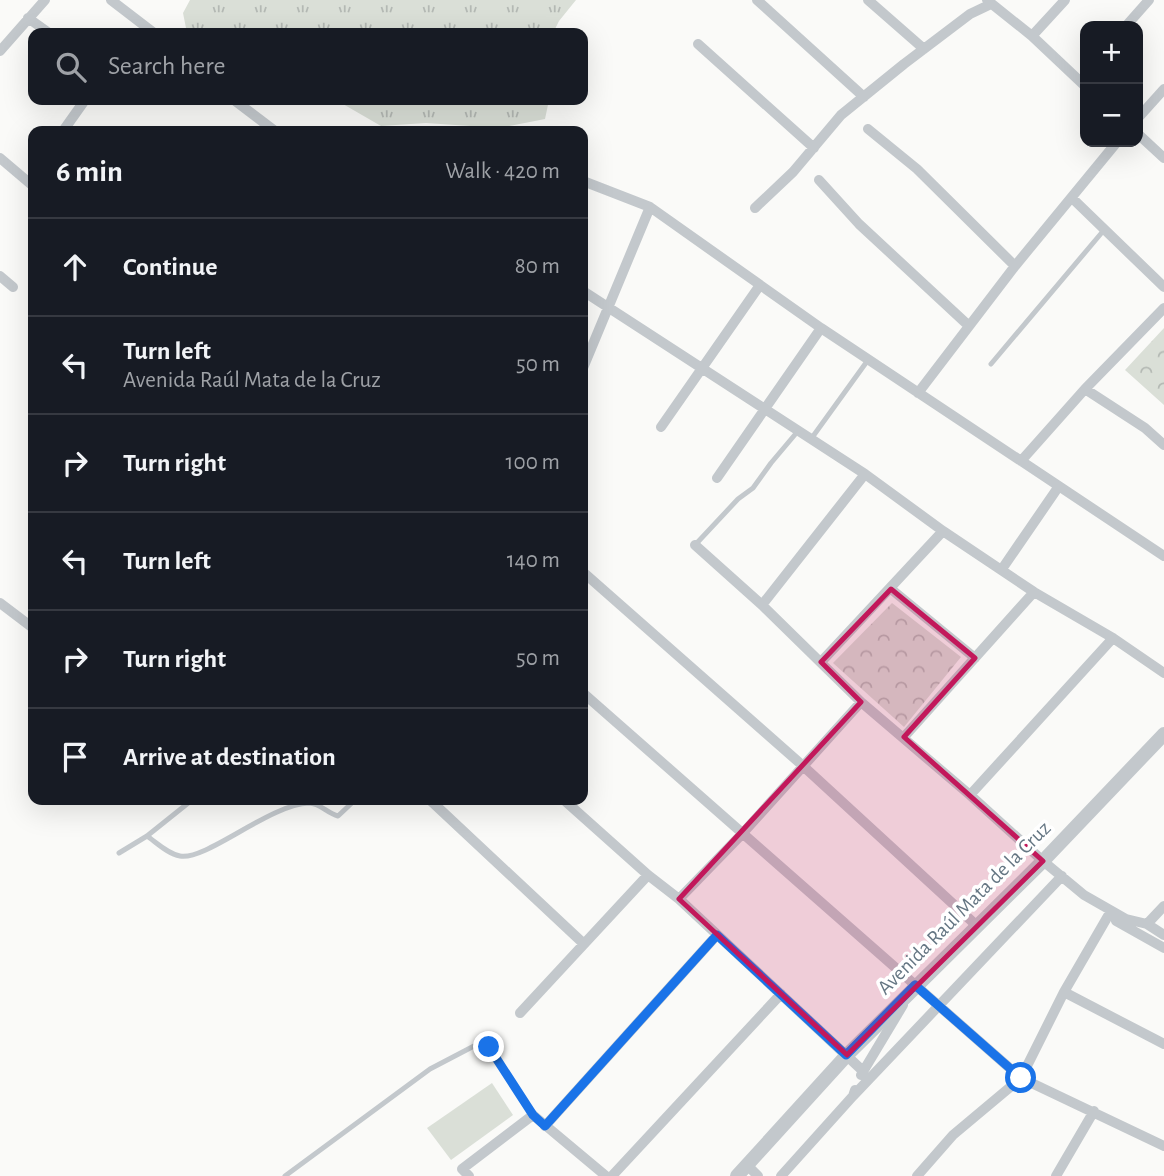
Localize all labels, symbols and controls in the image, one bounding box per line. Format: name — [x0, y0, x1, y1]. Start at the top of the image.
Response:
map controls — [1080, 21, 1143, 147]
button: + — [1080, 21, 1143, 84]
search box — [28, 28, 588, 105]
icon: search — [52, 48, 90, 86]
text: Search here — [108, 53, 226, 79]
button: − — [1080, 84, 1143, 147]
text: 6 min — [56, 157, 123, 187]
text: Walk · 420 m — [445, 160, 560, 183]
icon: ahead — [56, 248, 94, 286]
text: Continue — [123, 254, 218, 280]
text: 80 m — [515, 255, 560, 278]
text: Turn left — [123, 338, 211, 364]
icon: left — [56, 346, 94, 384]
text: 50 m — [516, 353, 560, 376]
text: Avenida Raúl Mata de la Cruz — [123, 369, 381, 392]
icon: right — [56, 444, 94, 482]
text: Turn right — [123, 450, 226, 476]
text: 100 m — [506, 451, 560, 474]
icon: left — [56, 542, 94, 580]
text: Turn left — [123, 548, 211, 574]
text: 140 m — [507, 549, 560, 572]
icon: right — [56, 640, 94, 678]
text: Turn right — [123, 646, 226, 672]
text: 50 m — [516, 647, 560, 670]
icon: arrive — [56, 738, 94, 776]
text: Arrive at destination — [123, 744, 336, 770]
street label: Avenida Raúl Mata de la Cruz — [873, 817, 1055, 999]
route end — [473, 1031, 504, 1062]
route start — [1005, 1062, 1036, 1093]

